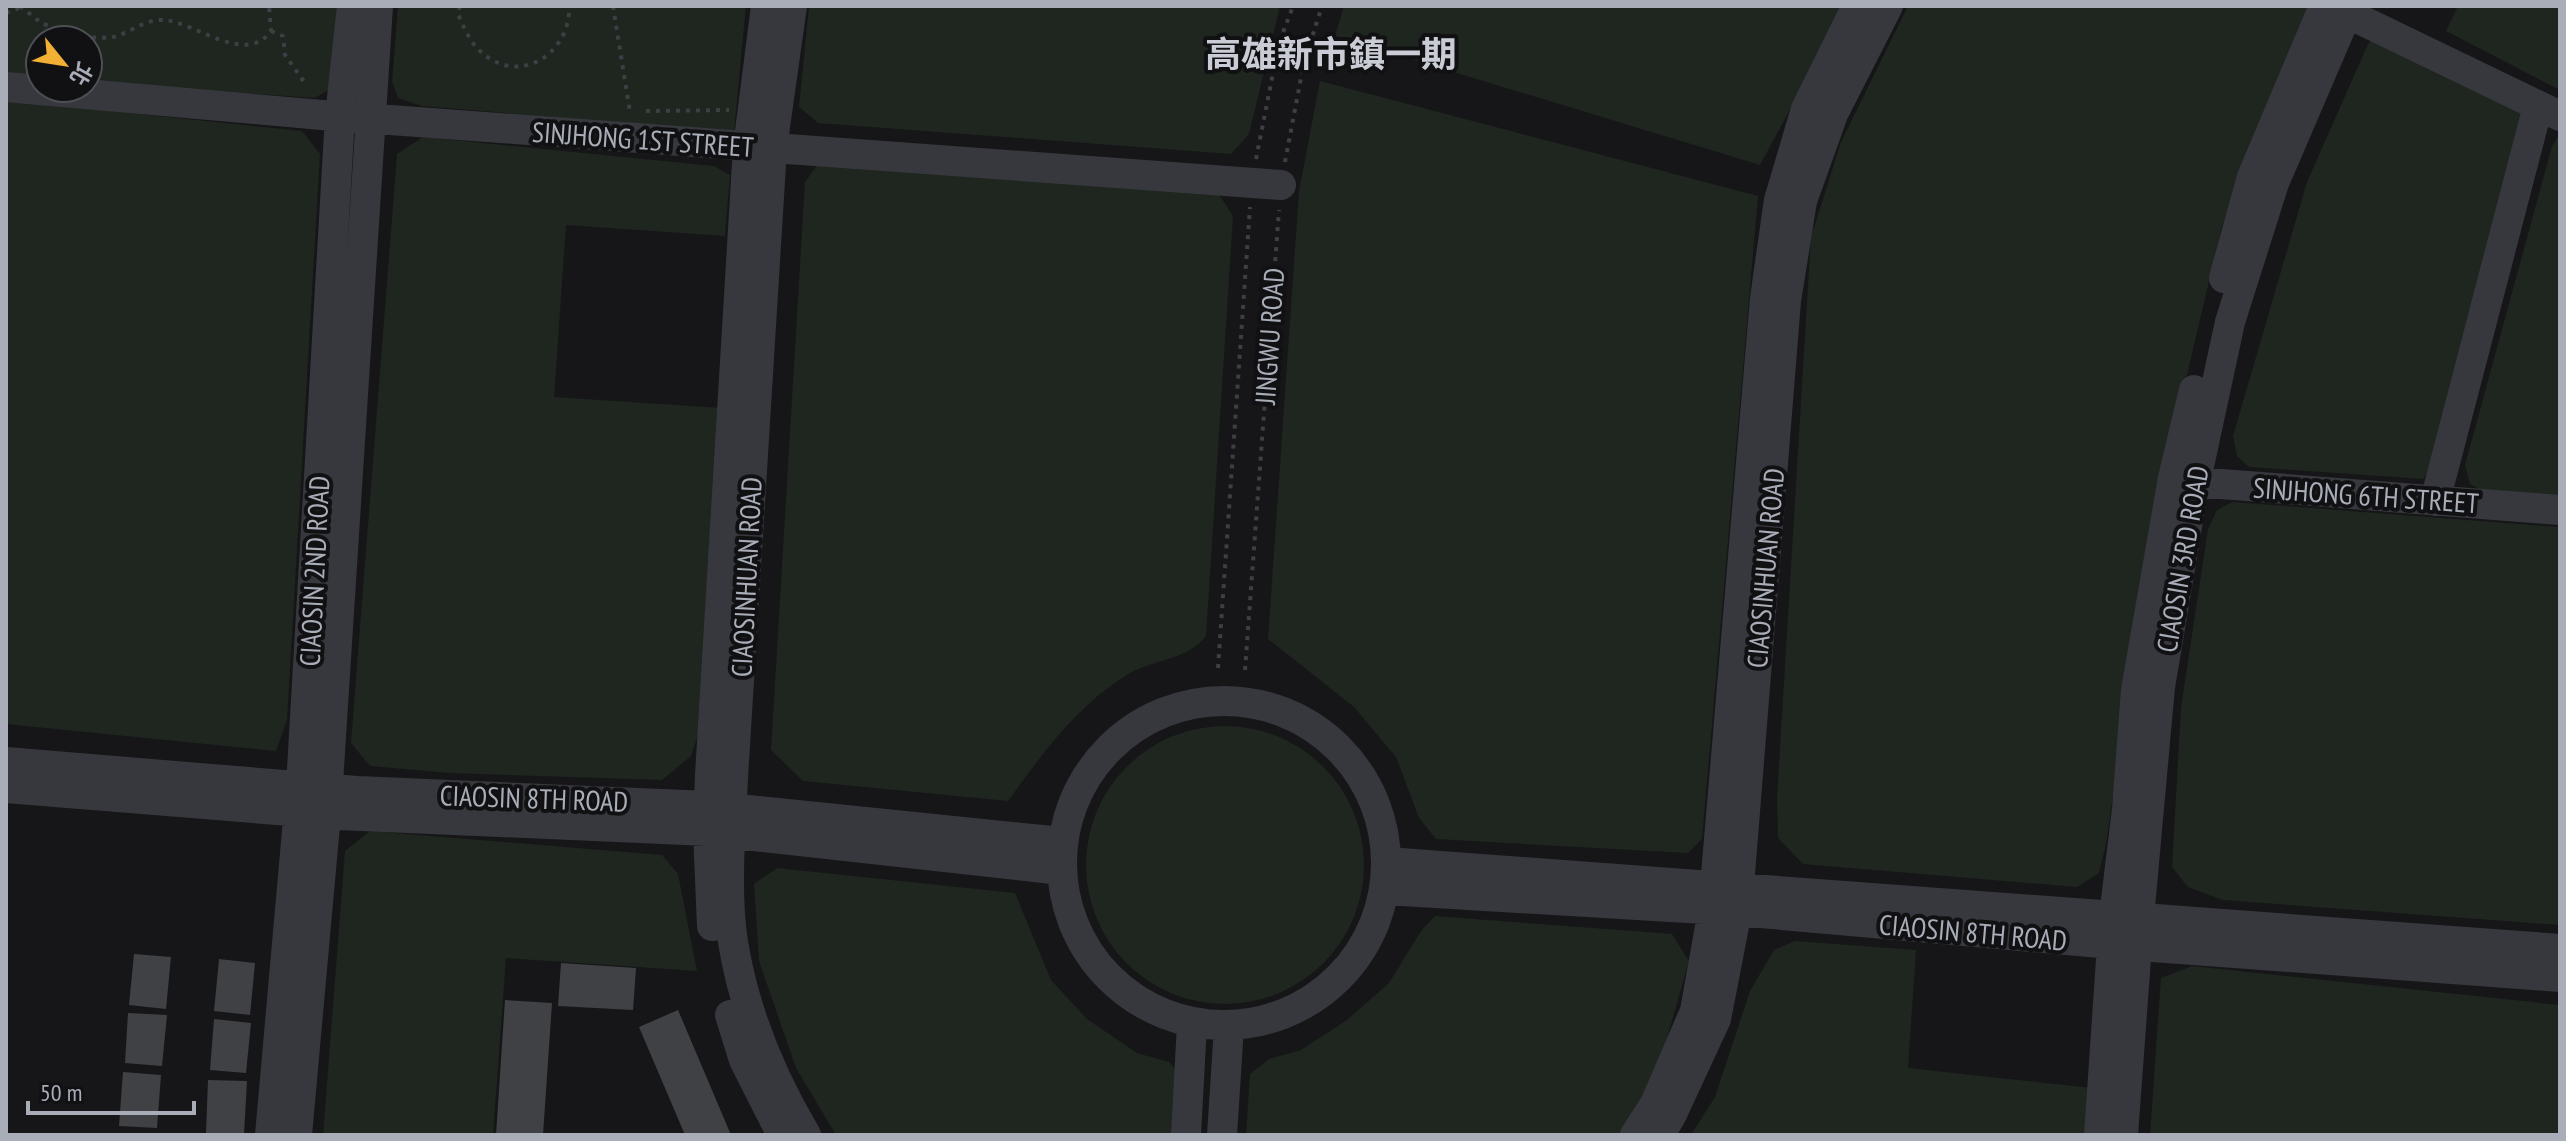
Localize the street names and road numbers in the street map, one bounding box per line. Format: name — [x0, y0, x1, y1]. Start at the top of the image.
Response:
street label: SINJHONG 1ST STREET — [531, 113, 756, 165]
street label: JINGWU ROAD — [1246, 266, 1292, 407]
street label: CIAOSIN 3RD ROAD — [2147, 463, 2217, 655]
street label: CIAOSINHUAN ROAD — [1738, 467, 1792, 669]
street label: SINJHONG 6TH STREET — [2252, 469, 2480, 521]
street label: CIAOSIN 2ND ROAD — [291, 475, 337, 667]
street label: CIAOSINHUAN ROAD — [722, 476, 770, 678]
street label: CIAOSIN 8TH ROAD — [439, 776, 629, 820]
street label: CIAOSIN 8TH ROAD — [1878, 905, 2068, 959]

